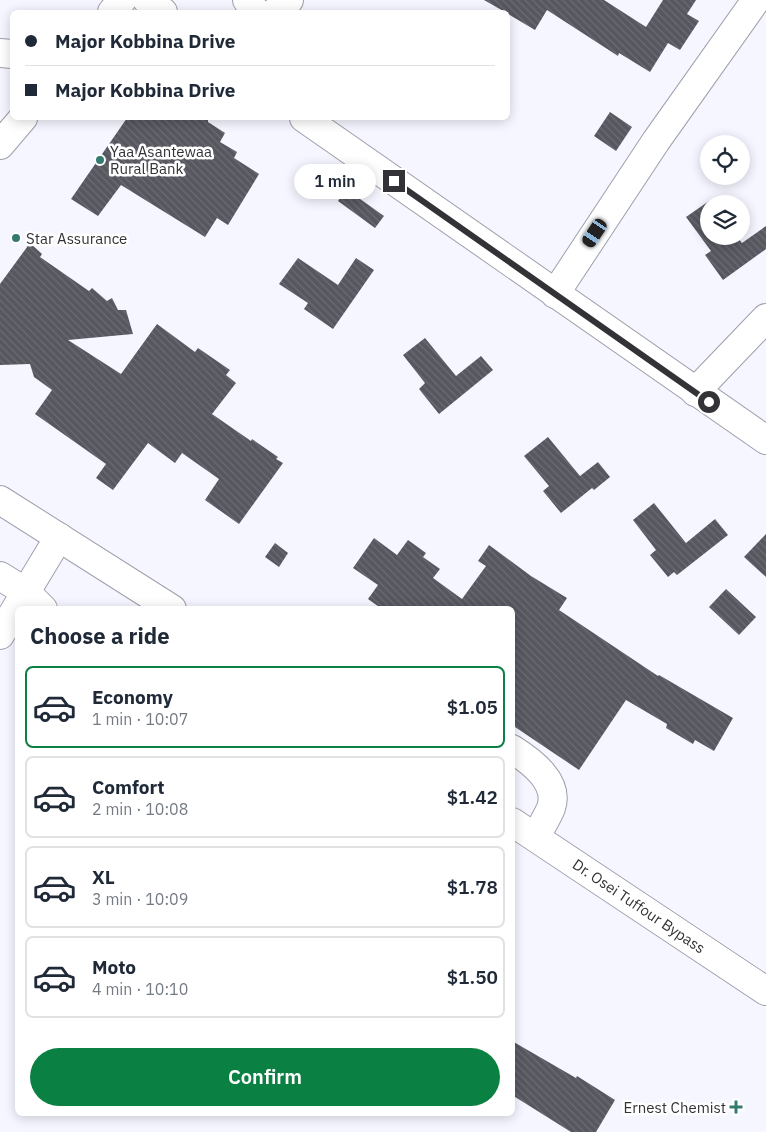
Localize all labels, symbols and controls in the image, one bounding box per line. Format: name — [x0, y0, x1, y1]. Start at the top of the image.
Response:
text: Major Kobbina Drive — [55, 29, 235, 53]
text: Major Kobbina Drive — [55, 78, 235, 102]
map controls — [700, 135, 750, 245]
button: locate — [700, 135, 750, 185]
place label: Yaa Asantewaa Rural Bank — [110, 142, 212, 178]
marker: Yaa Asantewaa Rural Bank — [94, 154, 106, 166]
callout: 1 min — [294, 164, 376, 198]
route end — [383, 170, 405, 192]
text: 1 min — [314, 171, 356, 191]
button: layers — [700, 195, 750, 245]
car — [580, 216, 609, 250]
place label: Star Assurance — [26, 229, 127, 248]
marker: Star Assurance — [10, 232, 22, 244]
route start — [698, 391, 720, 413]
text: Choose a ride — [30, 621, 170, 650]
icon: car — [32, 685, 77, 730]
text: Economy — [92, 685, 173, 709]
text: $1.05 — [447, 695, 498, 719]
text: 1 min · 10:07 — [92, 709, 188, 729]
icon: car — [32, 775, 77, 820]
text: Comfort — [92, 775, 165, 799]
text: $1.42 — [447, 785, 498, 809]
text: 2 min · 10:08 — [92, 799, 188, 819]
street label: Dr. Osei Tuffour Bypass — [569, 855, 709, 957]
icon: car — [32, 865, 77, 910]
text: XL — [92, 865, 115, 889]
text: $1.78 — [447, 875, 498, 899]
text: 3 min · 10:09 — [92, 889, 188, 909]
icon: car — [32, 955, 77, 1000]
text: Moto — [92, 955, 136, 979]
text: $1.50 — [447, 965, 498, 989]
text: 4 min · 10:10 — [92, 979, 188, 999]
button: Confirm — [30, 1048, 500, 1106]
place label: Ernest Chemist — [624, 1098, 726, 1117]
marker: Ernest Chemist — [730, 1101, 742, 1113]

